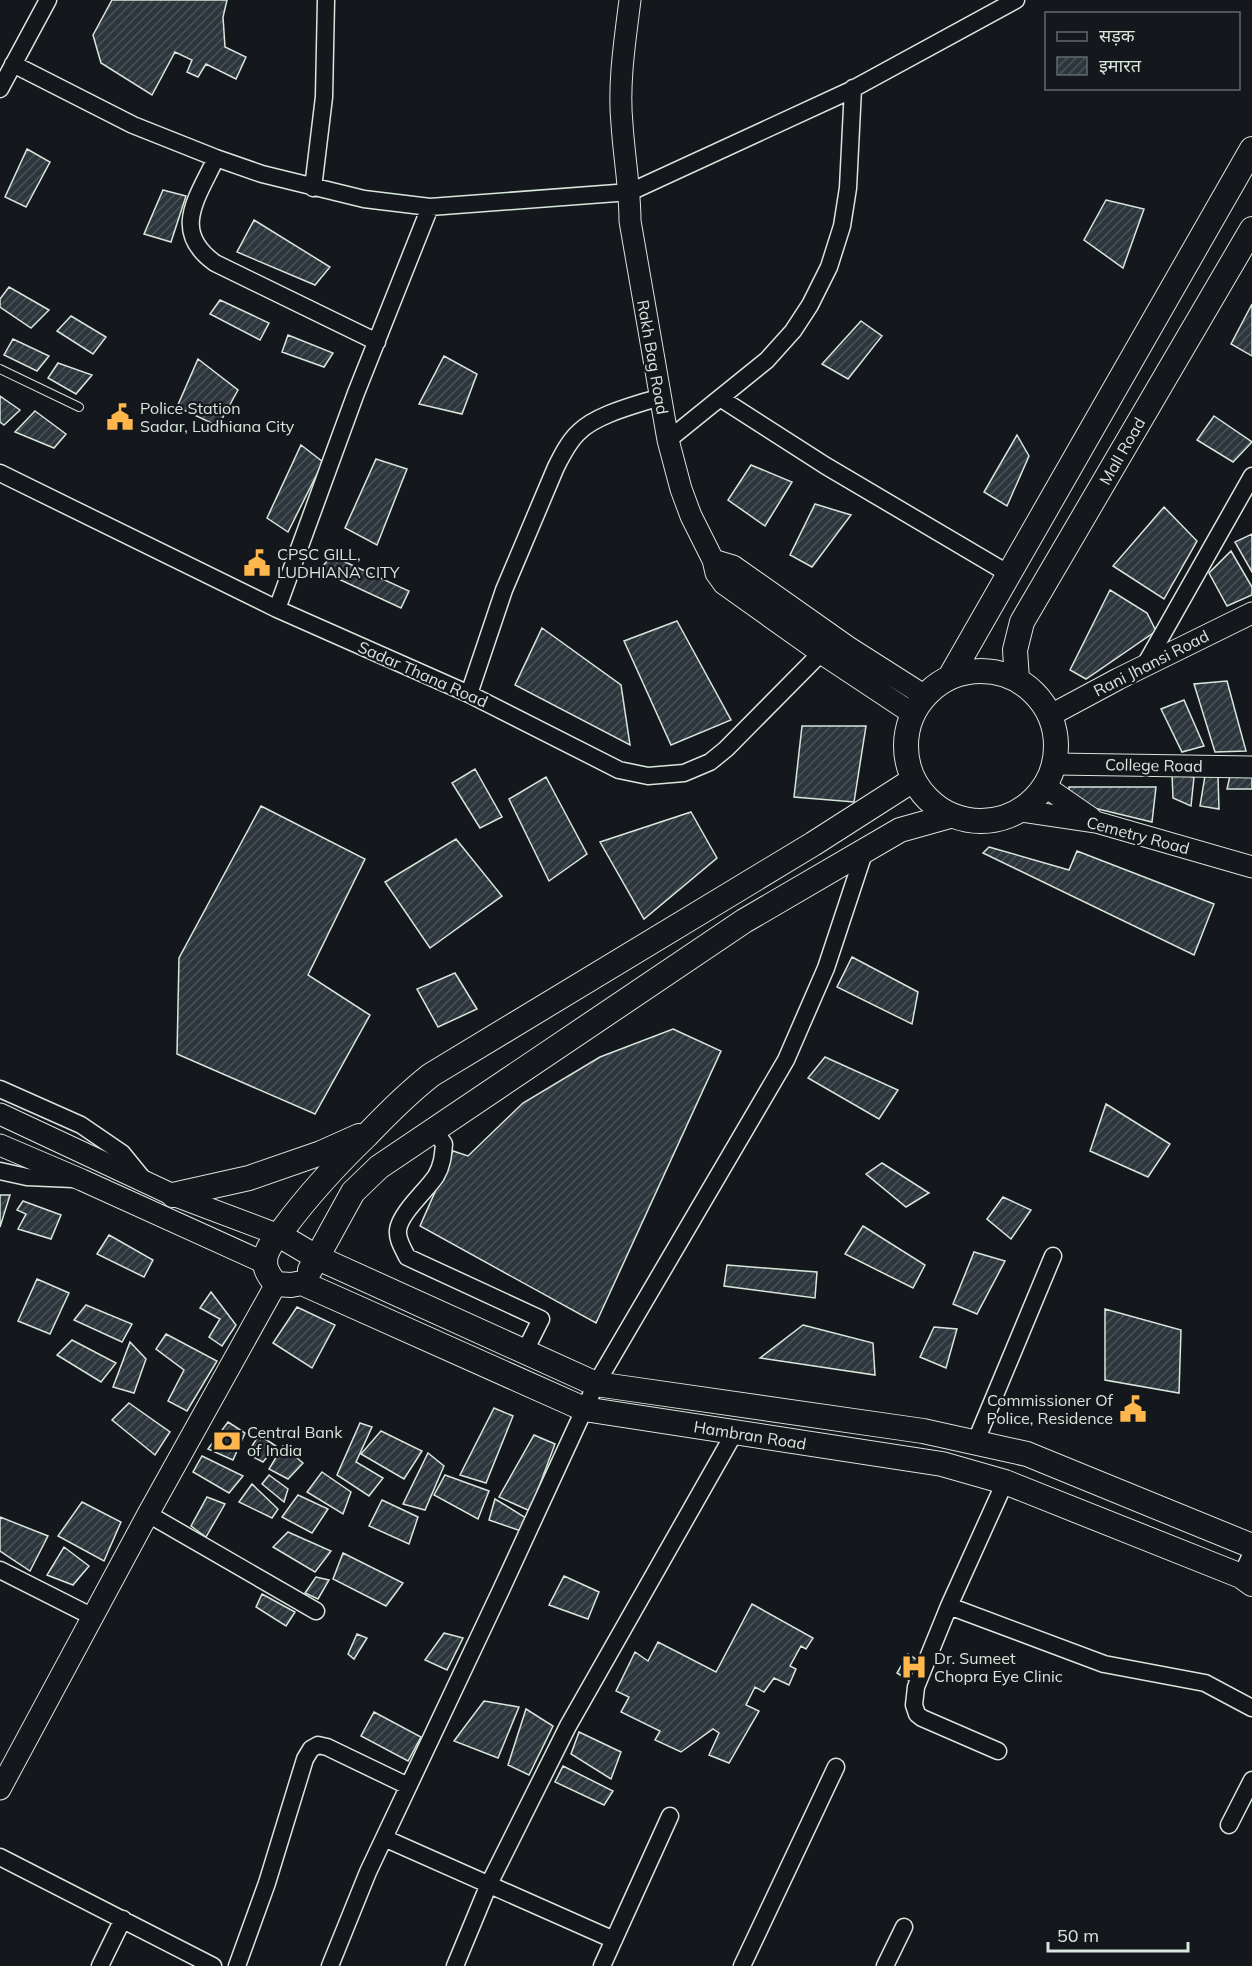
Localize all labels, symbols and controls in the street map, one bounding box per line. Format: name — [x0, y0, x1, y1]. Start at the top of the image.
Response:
legend — [1045, 12, 1240, 90]
text: सड़क — [1099, 24, 1136, 47]
text: इमारत — [1099, 54, 1142, 77]
street label: Rakh Bag Road — [633, 298, 673, 416]
place label: Police Station Sadar, Ludhiana City — [140, 398, 295, 436]
public building icon: Police Station Sadar, Ludhiana City — [105, 402, 135, 432]
street label: Mall Road — [1095, 414, 1149, 488]
place label: CPSC GILL, LUDHIANA CITY — [277, 544, 400, 582]
public building icon: CPSC GILL, LUDHIANA CITY — [242, 548, 272, 578]
street label: Rani Jhansi Road — [1090, 625, 1212, 701]
street label: Sadar Thana Road — [355, 636, 491, 712]
street label: College Road — [1105, 754, 1203, 776]
street label: Cemetry Road — [1084, 812, 1192, 858]
place label: Commissioner Of Police, Residence — [986, 1390, 1114, 1428]
public building icon: Commissioner Of Police, Residence — [1118, 1394, 1148, 1424]
street label: Hambran Road — [692, 1416, 808, 1454]
place label: Central Bank of India — [247, 1422, 343, 1460]
bank icon: Central Bank of India — [212, 1426, 242, 1456]
place label: Dr. Sumeet Chopra Eye Clinic — [934, 1648, 1063, 1686]
hospital icon: Dr. Sumeet Chopra Eye Clinic — [899, 1652, 929, 1682]
scale bar — [1048, 1915, 1188, 1953]
text: 50 m — [1057, 1924, 1099, 1947]

